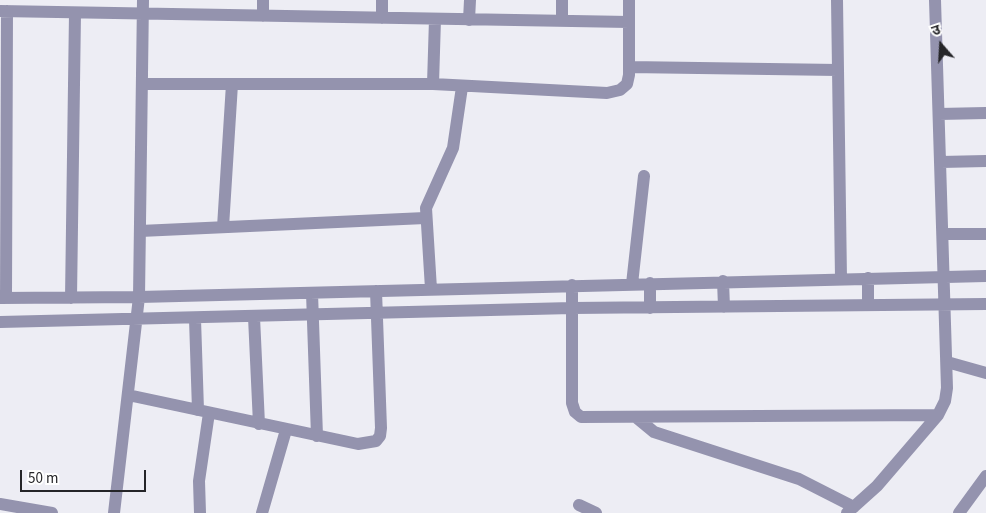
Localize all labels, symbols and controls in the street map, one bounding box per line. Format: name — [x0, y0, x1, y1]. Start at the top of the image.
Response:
north arrow — [916, 20, 966, 70]
text: उ — [929, 20, 943, 42]
scale bar — [22, 460, 149, 492]
text: 50 m — [28, 468, 58, 489]

